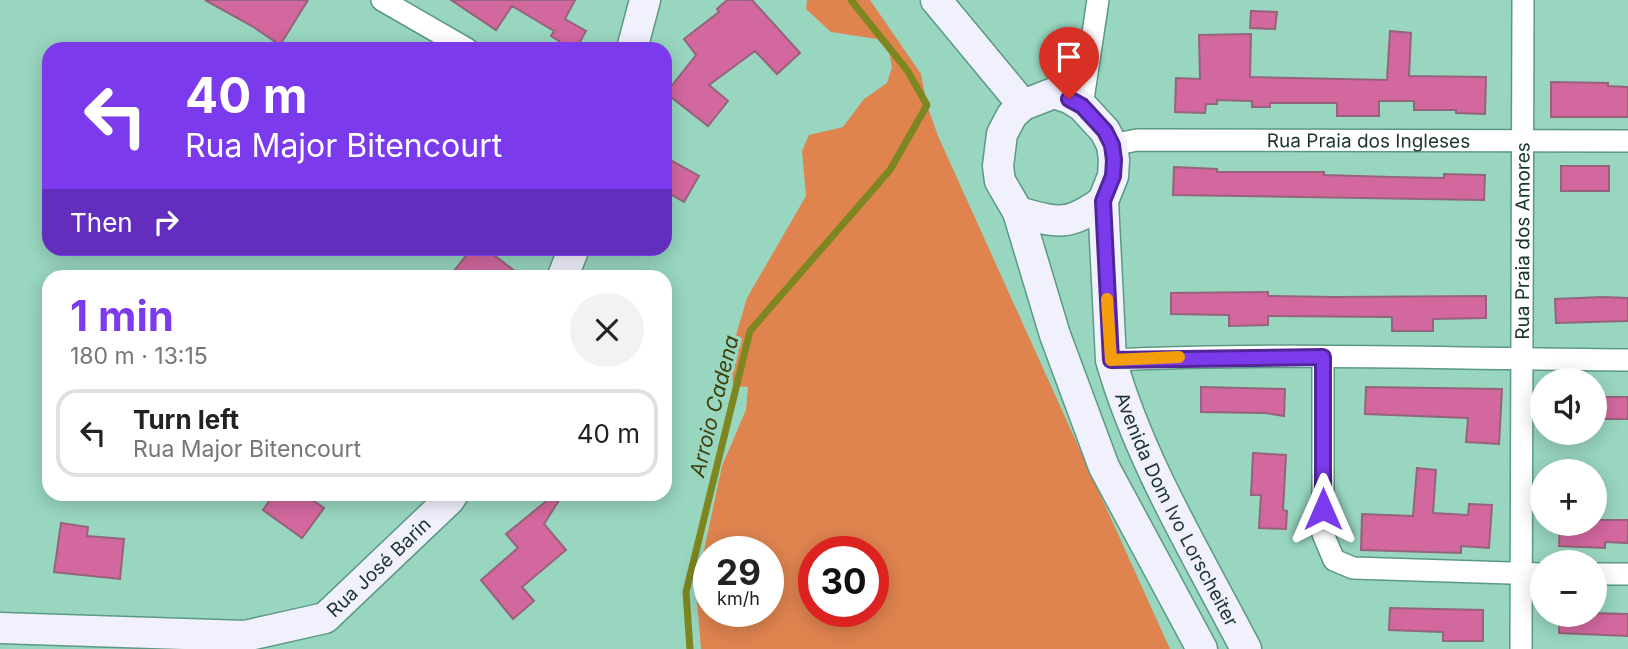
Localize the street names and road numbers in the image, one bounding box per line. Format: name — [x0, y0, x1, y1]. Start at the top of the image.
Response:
street label: Rua Praia dos Ingleses — [1267, 129, 1470, 152]
street label: Rua Praia dos Amores — [1510, 142, 1534, 340]
street label: Avenida Dom Ivo Lorscheiter — [1111, 389, 1243, 630]
street label: Rua José Barin — [322, 512, 435, 622]

